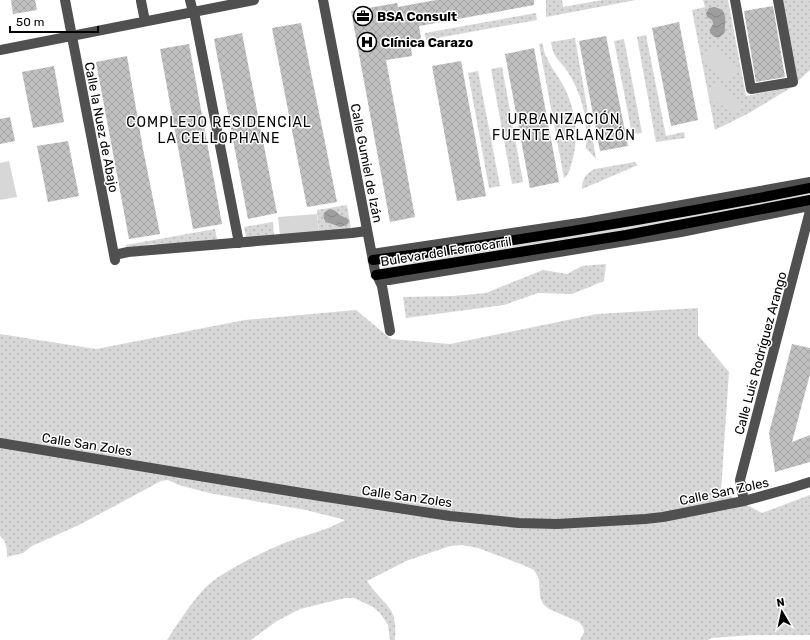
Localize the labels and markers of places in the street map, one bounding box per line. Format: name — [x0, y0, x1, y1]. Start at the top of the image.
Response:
office icon: BSA Consult — [352, 5, 374, 27]
place label: BSA Consult — [377, 9, 457, 24]
hospital icon: Clínica Carazo — [356, 31, 378, 53]
place label: Clínica Carazo — [381, 35, 473, 50]

